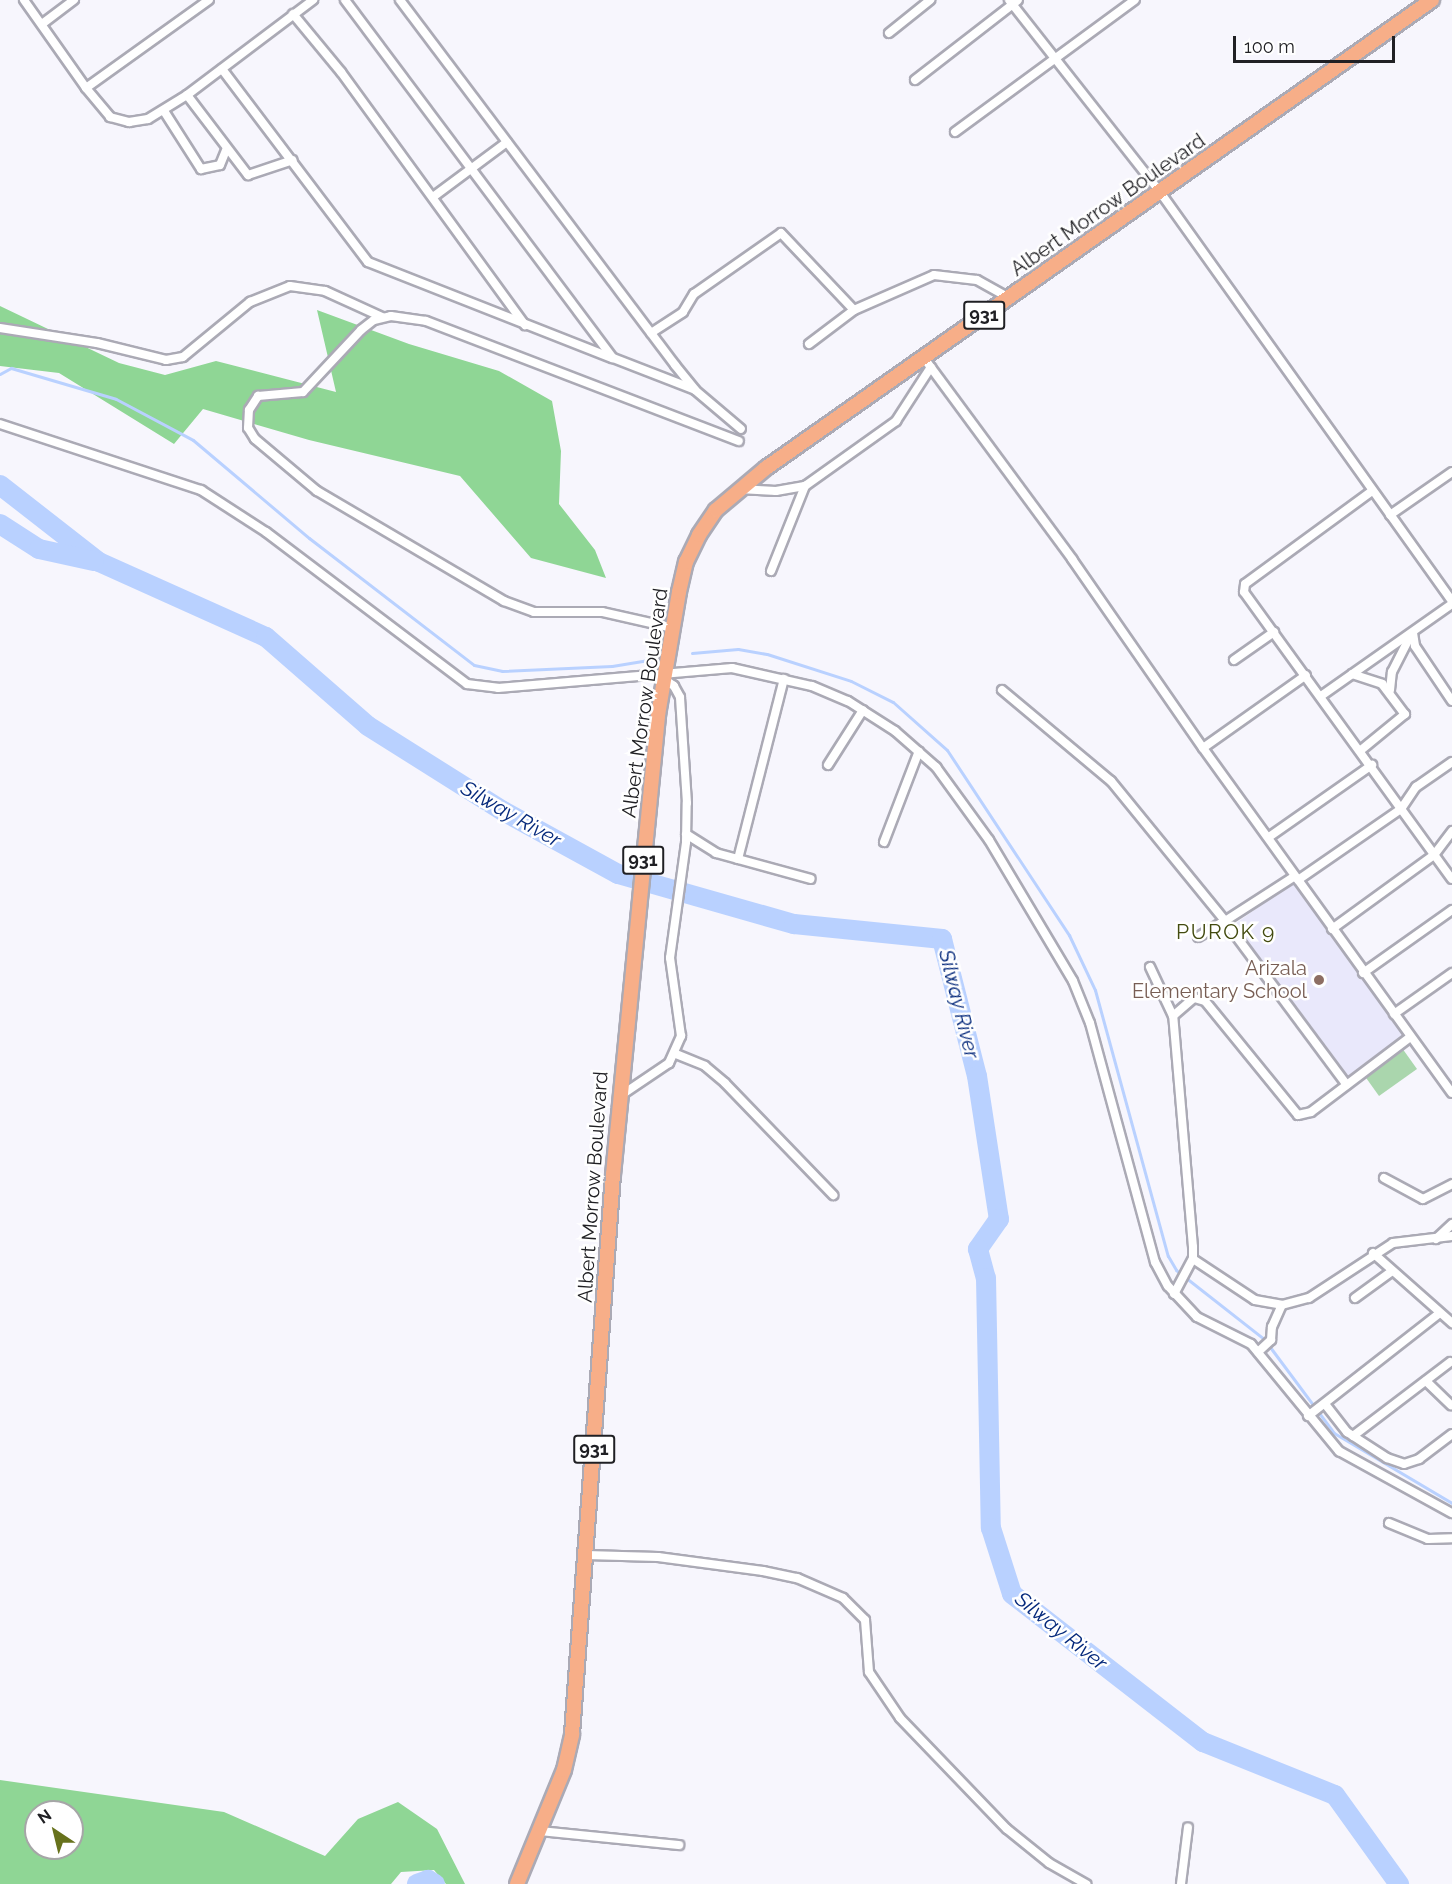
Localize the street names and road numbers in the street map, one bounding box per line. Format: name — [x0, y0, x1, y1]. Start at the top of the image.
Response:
street label: Albert Morrow Boulevard — [1006, 129, 1210, 281]
road number: 931 — [963, 300, 1005, 330]
street label: Albert Morrow Boulevard — [617, 586, 673, 820]
road number: 931 — [622, 845, 664, 875]
street label: Albert Morrow Boulevard — [573, 1070, 613, 1304]
road number: 931 — [573, 1434, 615, 1464]

